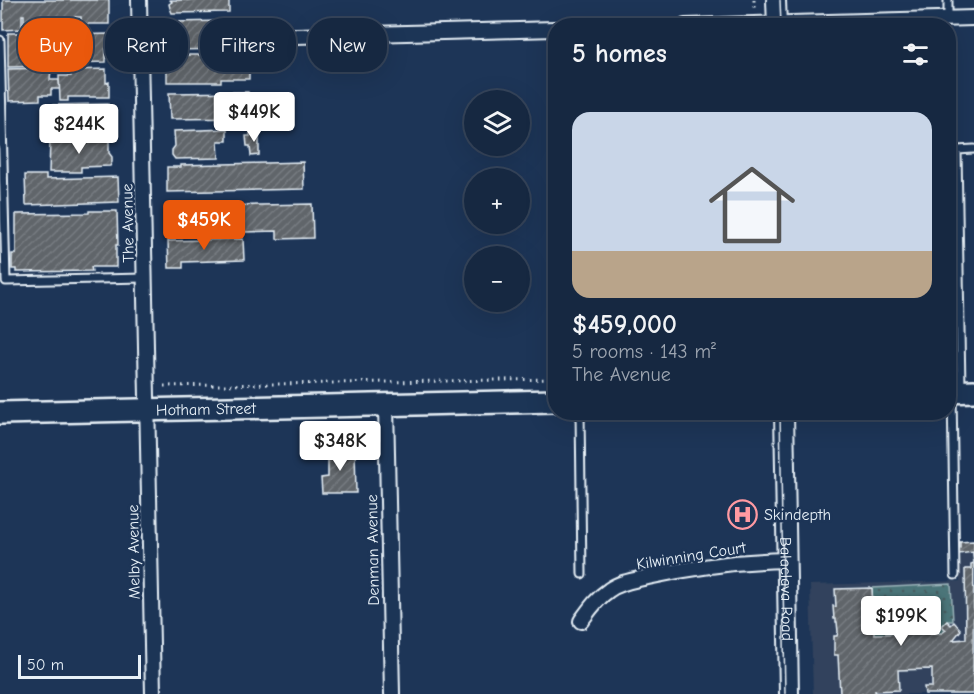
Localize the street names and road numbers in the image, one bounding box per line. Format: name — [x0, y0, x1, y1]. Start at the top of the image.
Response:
street label: The Avenue — [118, 183, 138, 263]
street label: Hotham Street — [156, 399, 257, 420]
street label: Denman Avenue — [363, 494, 383, 606]
street label: Melby Avenue — [124, 505, 144, 599]
street label: Balaclava Road — [776, 537, 796, 641]
street label: Kilwinning Court — [635, 538, 748, 574]

